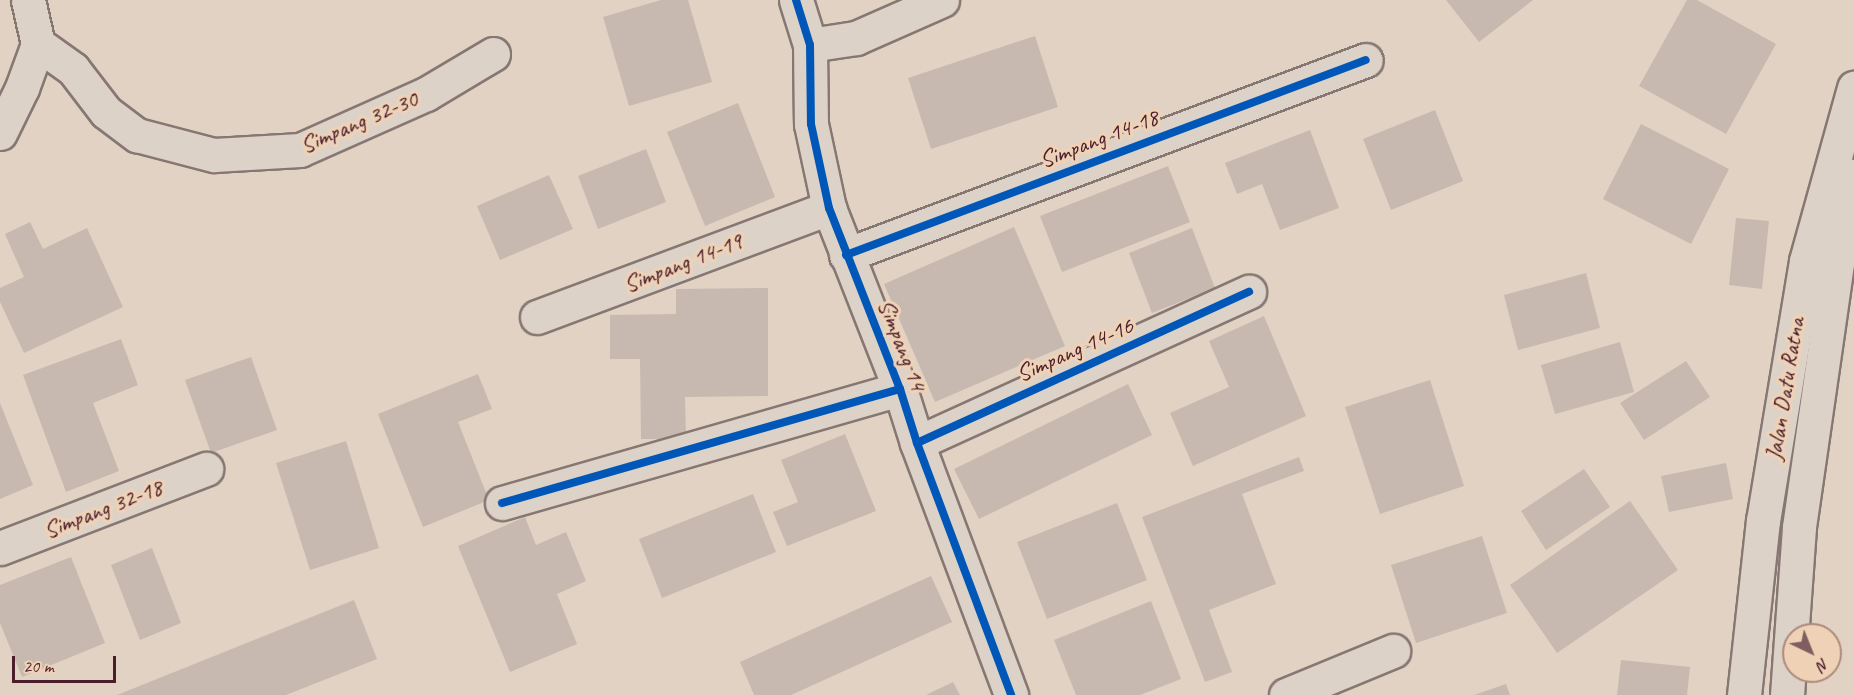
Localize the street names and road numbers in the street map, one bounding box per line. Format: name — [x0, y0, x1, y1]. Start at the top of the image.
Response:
street label: Simpang 32-30 — [296, 84, 422, 160]
street label: Simpang 14-18 — [1036, 103, 1162, 175]
street label: Simpang 14-19 — [620, 227, 746, 299]
street label: Simpang 14 — [871, 295, 933, 395]
street label: Simpang 14-16 — [1012, 311, 1138, 389]
street label: Jalan Datu Ratna — [1759, 314, 1811, 464]
street label: Simpang 32-18 — [40, 473, 166, 545]

